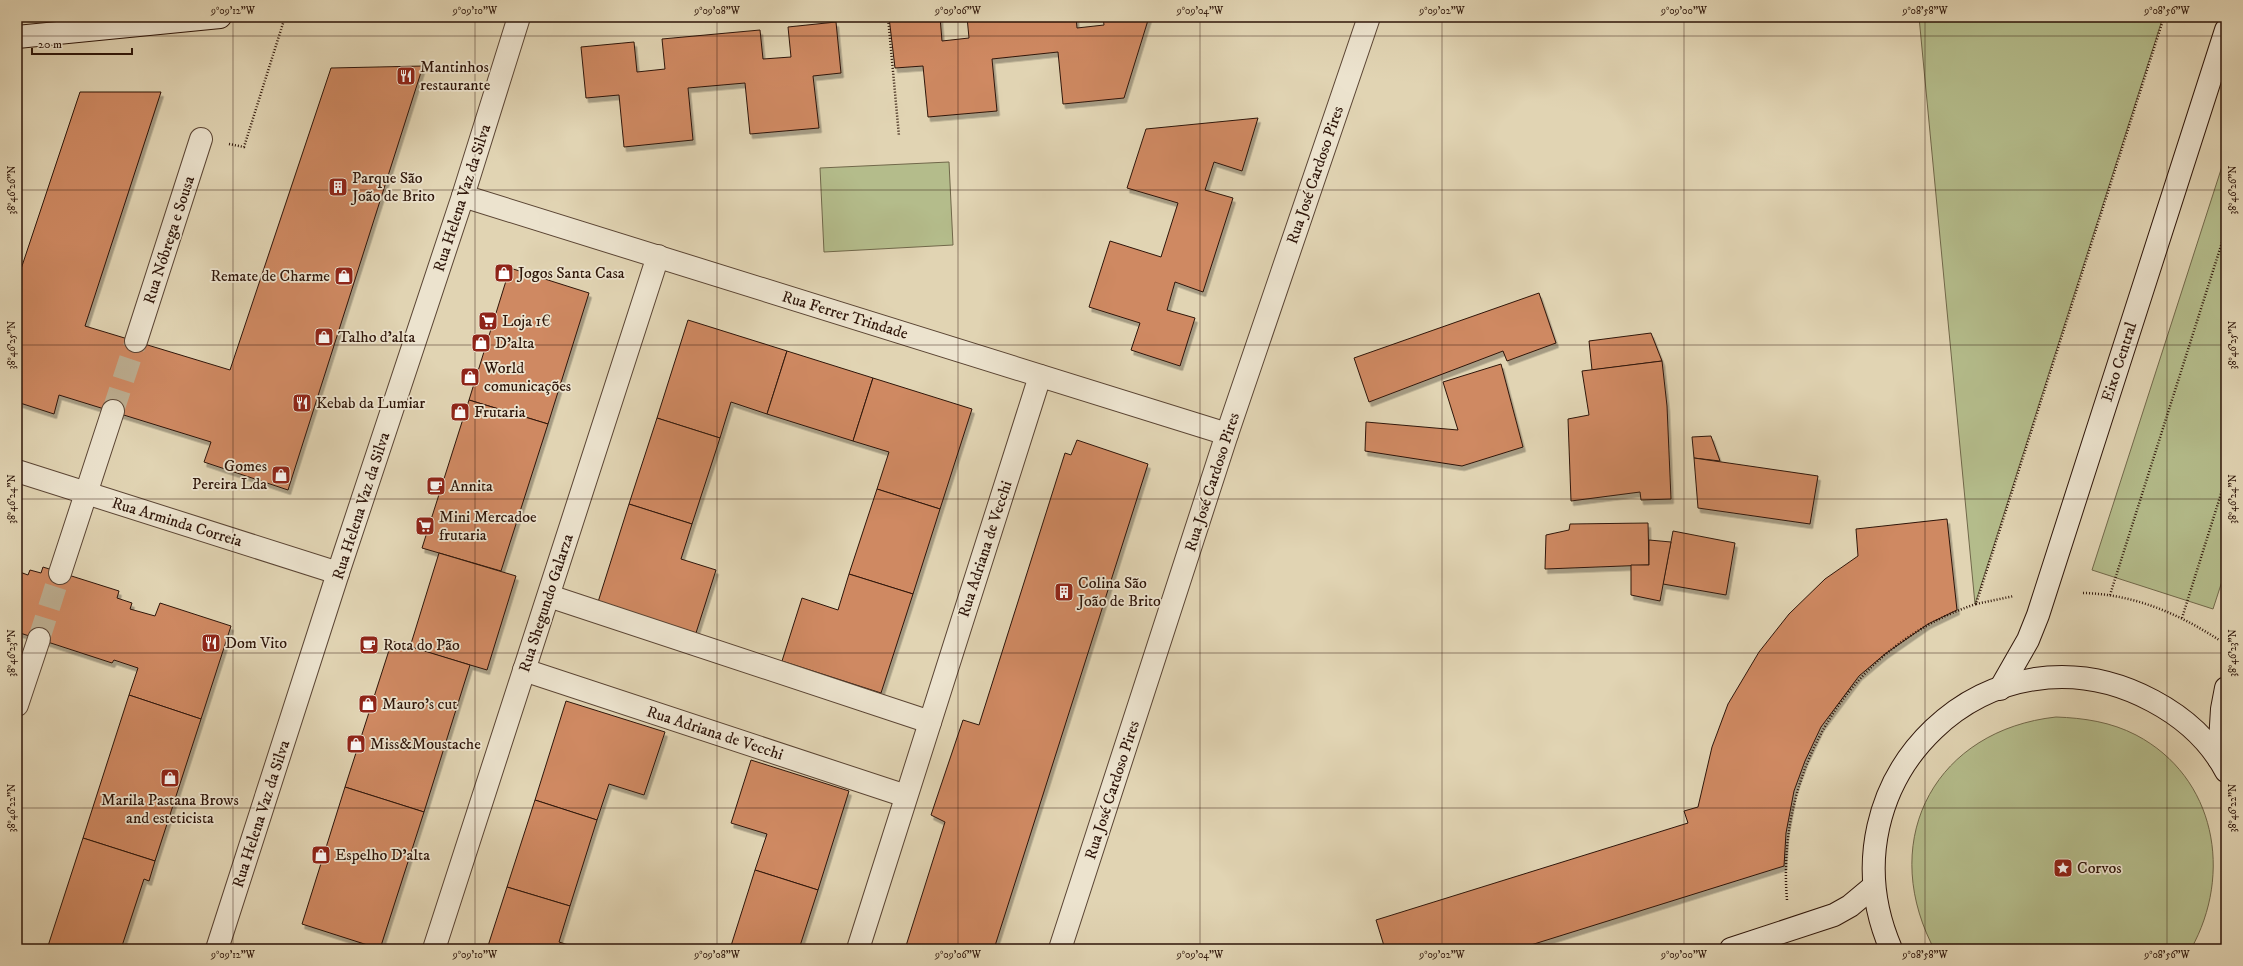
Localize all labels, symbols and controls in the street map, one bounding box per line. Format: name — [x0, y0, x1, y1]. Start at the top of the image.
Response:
text: 9°09'12"W — [210, 5, 256, 17]
text: 9°09'10"W — [452, 5, 498, 17]
text: 9°09'08"W — [693, 5, 741, 17]
text: 9°09'06"W — [934, 5, 982, 17]
text: 9°09'04"W — [1176, 5, 1224, 17]
text: 9°09'02"W — [1418, 5, 1466, 17]
text: 9°09'00"W — [1660, 5, 1708, 17]
text: 9°08'58"W — [1901, 5, 1948, 17]
text: 9°08'56"W — [2143, 5, 2191, 17]
scale bar — [32, 30, 132, 56]
text: 20 m — [38, 37, 62, 52]
place label: Mantinhos restaurante — [420, 57, 491, 95]
restaurant icon: Mantinhos restaurante — [395, 65, 417, 87]
street label: Rua José Cardoso Pires — [1282, 103, 1348, 247]
street label: Rua Helena Vaz da Silva — [429, 122, 495, 274]
text: 38°46'26"N — [6, 166, 18, 214]
text: 38°46'26"N — [2227, 166, 2239, 214]
place label: Parque São João de Brito — [350, 168, 435, 206]
street label: Rua Nóbrega e Sousa — [139, 173, 199, 306]
building icon: Parque São João de Brito — [327, 176, 349, 198]
shop icon: Jogos Santa Casa — [493, 262, 515, 284]
place label: Jogos Santa Casa — [516, 263, 625, 283]
shop icon: Remate de Charme — [333, 265, 355, 287]
place label: Remate de Charme — [210, 266, 330, 286]
street label: Rua Ferrer Trindade — [780, 286, 911, 344]
supermarket icon: Loja 1€ — [477, 310, 499, 332]
place label: Loja 1€ — [502, 311, 551, 331]
street label: Eixo Central — [2097, 319, 2141, 404]
text: 38°46'25"N — [6, 321, 18, 369]
text: 38°46'25"N — [2227, 321, 2239, 369]
shop icon: Talho d'alta — [313, 326, 335, 348]
place label: Talho d'alta — [338, 327, 415, 347]
shop icon: D'alta — [470, 332, 492, 354]
place label: D'alta — [495, 333, 535, 353]
place label: World comunicações — [483, 358, 571, 396]
shop icon: World comunicações — [459, 366, 481, 388]
restaurant icon: Kebab da Lumiar — [291, 392, 313, 414]
place label: Kebab da Lumiar — [316, 393, 425, 413]
shop icon: Frutaria — [449, 401, 471, 423]
place label: Frutaria — [474, 402, 526, 422]
street label: Rua José Cardoso Pires — [1180, 410, 1244, 554]
street label: Rua Helena Vaz da Silva — [328, 430, 394, 582]
place label: Gomes Pereira Lda — [192, 456, 267, 494]
shop icon: Gomes Pereira Lda — [270, 464, 292, 486]
text: 38°46'24"N — [6, 474, 18, 524]
text: 38°46'24"N — [2227, 474, 2239, 524]
cafe icon: Annita — [425, 475, 447, 497]
place label: Annita — [450, 476, 493, 496]
street label: Rua Adriana de Vecchi — [953, 478, 1017, 620]
street label: Rua Arminda Correia — [109, 493, 245, 551]
place label: Mini Mercadoe frutaria — [439, 507, 537, 545]
supermarket icon: Mini Mercadoe frutaria — [414, 515, 436, 537]
street label: Rua Shegundo Galarza — [514, 531, 578, 675]
place label: Colina São João de Brito — [1076, 573, 1161, 611]
building icon: Colina São João de Brito — [1053, 581, 1075, 603]
text: 38°46'23"N — [6, 629, 18, 677]
text: 38°46'23"N — [2227, 629, 2239, 677]
restaurant icon: Dom Vito — [200, 632, 222, 654]
place label: Dom Vito — [225, 633, 287, 653]
cafe icon: Rota do Pão — [358, 634, 380, 656]
place label: Rota do Pão — [383, 635, 460, 655]
shop icon: Mauro's cut — [357, 693, 379, 715]
place label: Mauro's cut — [382, 694, 457, 714]
street label: Rua Adriana de Vecchi — [644, 701, 786, 765]
street label: Rua José Cardoso Pires — [1080, 718, 1144, 862]
shop icon: Miss&Moustache — [345, 733, 367, 755]
place label: Miss&Moustache — [370, 734, 481, 754]
street label: Rua Helena Vaz da Silva — [228, 738, 294, 890]
shop icon: Marila Pastana Brows and esteticista — [159, 767, 181, 789]
text: 38°46'22"N — [6, 784, 18, 832]
text: 38°46'22"N — [2227, 784, 2239, 832]
place label: Marila Pastana Brows and esteticista — [101, 790, 239, 828]
shop icon: Espelho D'alta — [310, 844, 332, 866]
place label: Espelho D'alta — [335, 845, 430, 865]
place icon: Corvos — [2052, 857, 2074, 879]
place label: Corvos — [2077, 858, 2122, 878]
text: 9°09'12"W — [210, 949, 256, 961]
text: 9°09'10"W — [452, 949, 498, 961]
text: 9°09'08"W — [693, 949, 741, 961]
text: 9°09'06"W — [934, 949, 982, 961]
text: 9°09'04"W — [1176, 949, 1224, 961]
text: 9°09'02"W — [1418, 949, 1466, 961]
text: 9°09'00"W — [1660, 949, 1708, 961]
text: 9°08'58"W — [1901, 949, 1948, 961]
text: 9°08'56"W — [2143, 949, 2191, 961]

